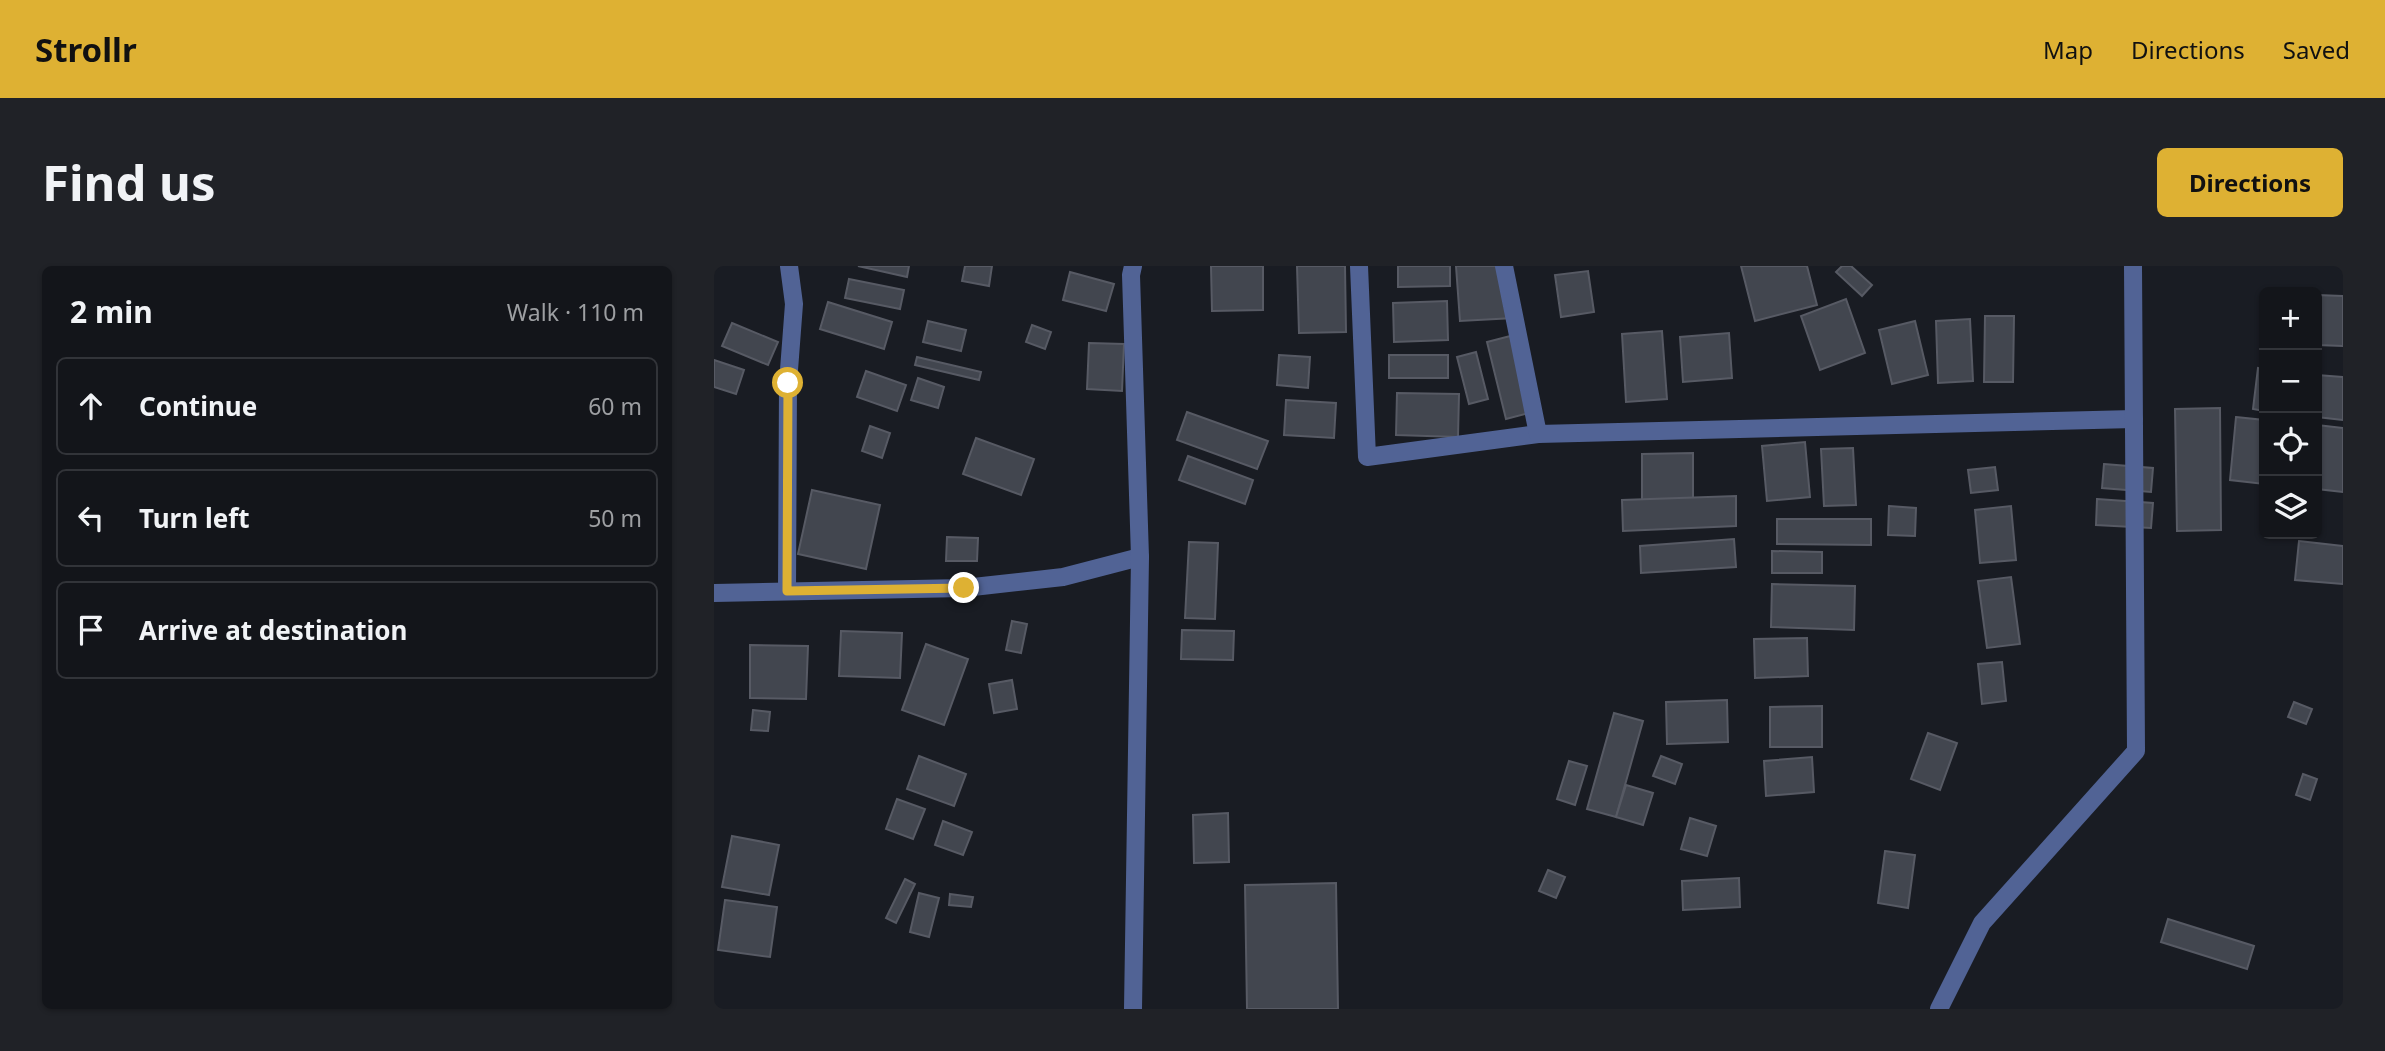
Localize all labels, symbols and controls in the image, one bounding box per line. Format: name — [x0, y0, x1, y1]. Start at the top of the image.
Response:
text: Strollr — [35, 27, 137, 72]
text: Map — [2043, 33, 2093, 66]
text: Directions — [2131, 33, 2245, 66]
text: Saved — [2283, 33, 2350, 66]
button: Directions — [2157, 148, 2343, 217]
text: Find us — [42, 149, 216, 215]
map controls — [2259, 287, 2322, 539]
button: + — [2259, 287, 2322, 350]
text: 2 min — [70, 291, 153, 332]
text: Walk · 110 m — [507, 296, 644, 328]
button: − — [2259, 350, 2322, 413]
route start — [772, 367, 803, 398]
icon: ahead — [72, 387, 110, 425]
text: Continue — [139, 388, 257, 424]
text: 60 m — [588, 390, 642, 422]
button: locate — [2259, 413, 2322, 476]
button: layers — [2259, 476, 2322, 539]
icon: left — [72, 499, 110, 537]
text: Turn left — [139, 500, 250, 536]
text: 50 m — [588, 502, 642, 534]
route end — [948, 572, 979, 603]
icon: arrive — [72, 611, 110, 649]
text: Arrive at destination — [139, 612, 408, 648]

